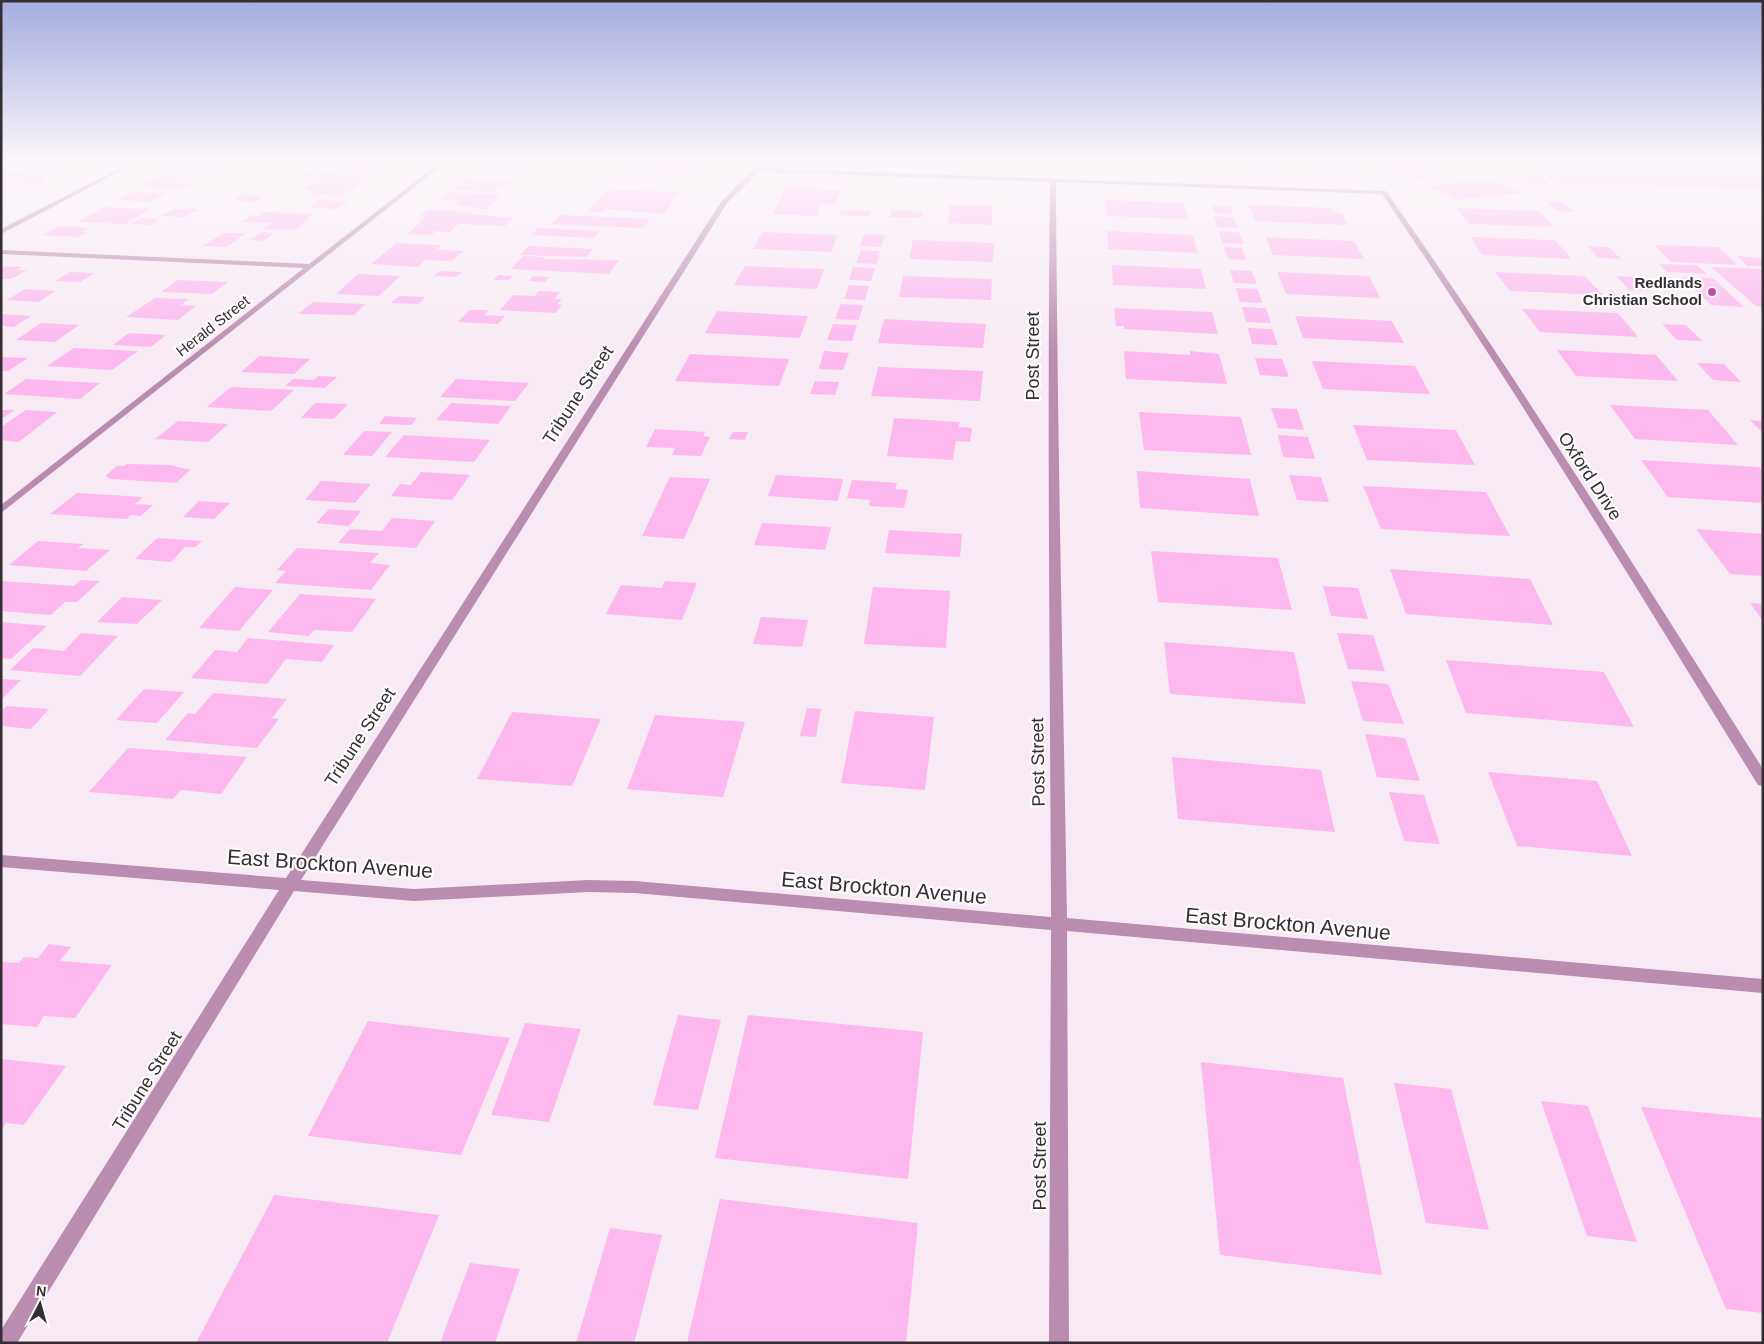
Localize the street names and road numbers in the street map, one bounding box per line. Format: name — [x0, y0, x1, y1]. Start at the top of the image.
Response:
street label: Herald Street — [173, 291, 253, 360]
street label: Post Street — [1023, 311, 1043, 401]
street label: Tribune Street — [539, 342, 617, 448]
street label: Oxford Drive — [1554, 428, 1626, 524]
street label: Tribune Street — [321, 684, 399, 790]
street label: Post Street — [1027, 717, 1049, 807]
street label: East Brockton Avenue — [226, 845, 434, 882]
street label: East Brockton Avenue — [780, 867, 988, 908]
street label: East Brockton Avenue — [1184, 903, 1392, 944]
street label: Tribune Street — [108, 1028, 186, 1134]
street label: Post Street — [1030, 1121, 1050, 1211]

